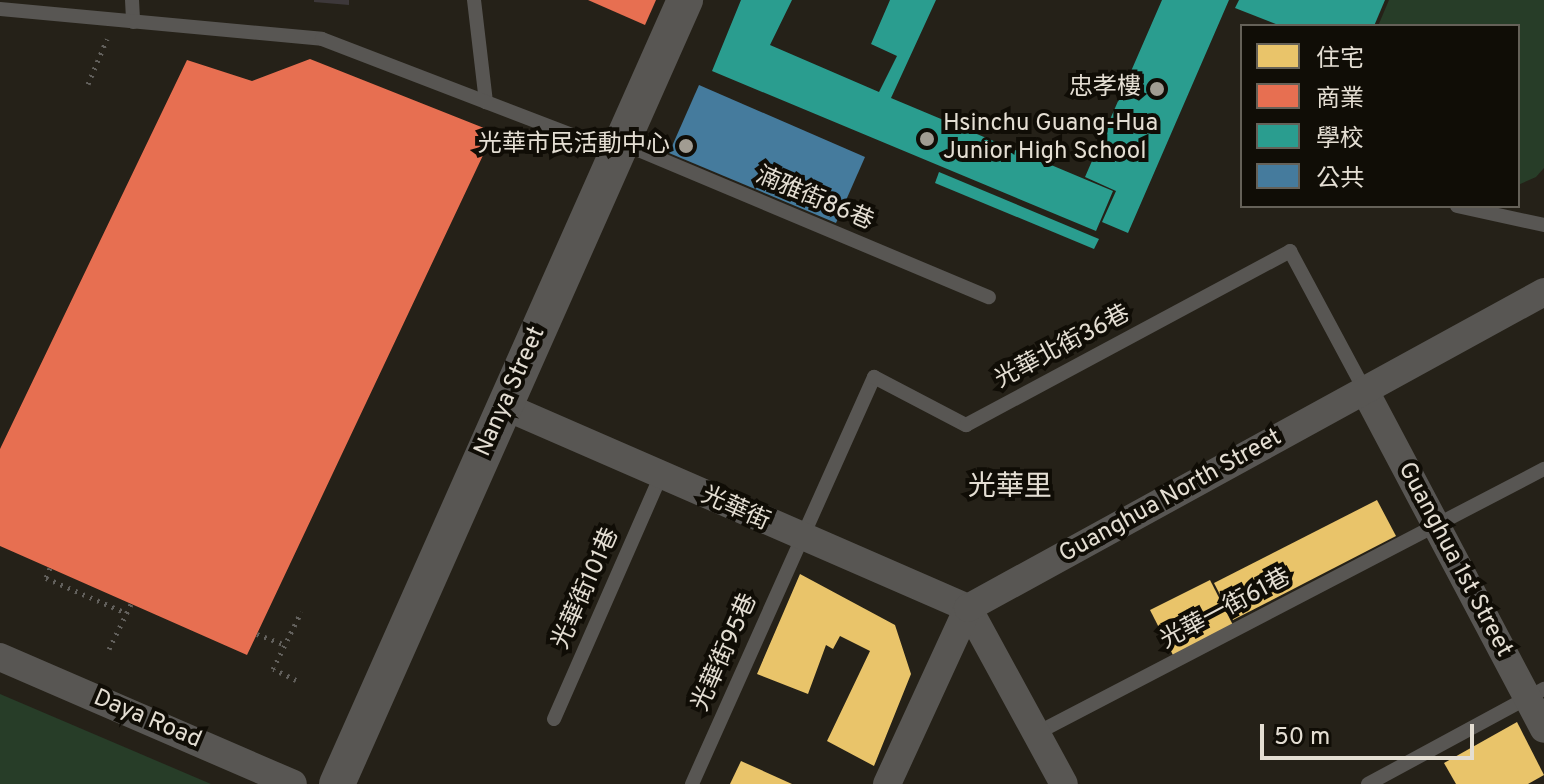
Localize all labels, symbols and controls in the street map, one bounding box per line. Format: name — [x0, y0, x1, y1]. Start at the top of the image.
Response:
legend — [1240, 24, 1520, 208]
text: 住宅 — [1316, 45, 1364, 75]
place label: 忠孝樓 — [1069, 75, 1141, 103]
marker: 忠孝樓 — [1148, 80, 1166, 98]
text: 商業 — [1316, 85, 1364, 115]
place label: Hsinchu Guang-Hua Junior High School — [943, 111, 1158, 167]
text: 學校 — [1316, 125, 1364, 155]
marker: Hsinchu Guang-Hua Junior High School — [918, 130, 936, 148]
place label: 光華市民活動中心 — [478, 132, 670, 160]
marker: 光華市民活動中心 — [677, 137, 695, 155]
street label: 湳雅街86巷 — [751, 162, 877, 238]
text: 公共 — [1316, 165, 1364, 195]
street label: 光華北街36巷 — [991, 300, 1135, 396]
street label: Nanya Street — [470, 323, 552, 461]
street label: Guanghua North Street — [1055, 424, 1287, 570]
street label: Guanghua 1st Street — [1391, 458, 1517, 662]
district label: 光華里 — [968, 471, 1052, 505]
street label: 光華街 — [696, 482, 774, 538]
street label: 光華街101巷 — [548, 524, 626, 654]
street label: 光華一街61巷 — [1156, 564, 1296, 656]
street label: 光華街95巷 — [687, 590, 765, 716]
street label: Daya Road — [89, 684, 205, 756]
scale bar — [1264, 708, 1478, 758]
text: 50 m — [1274, 723, 1330, 753]

